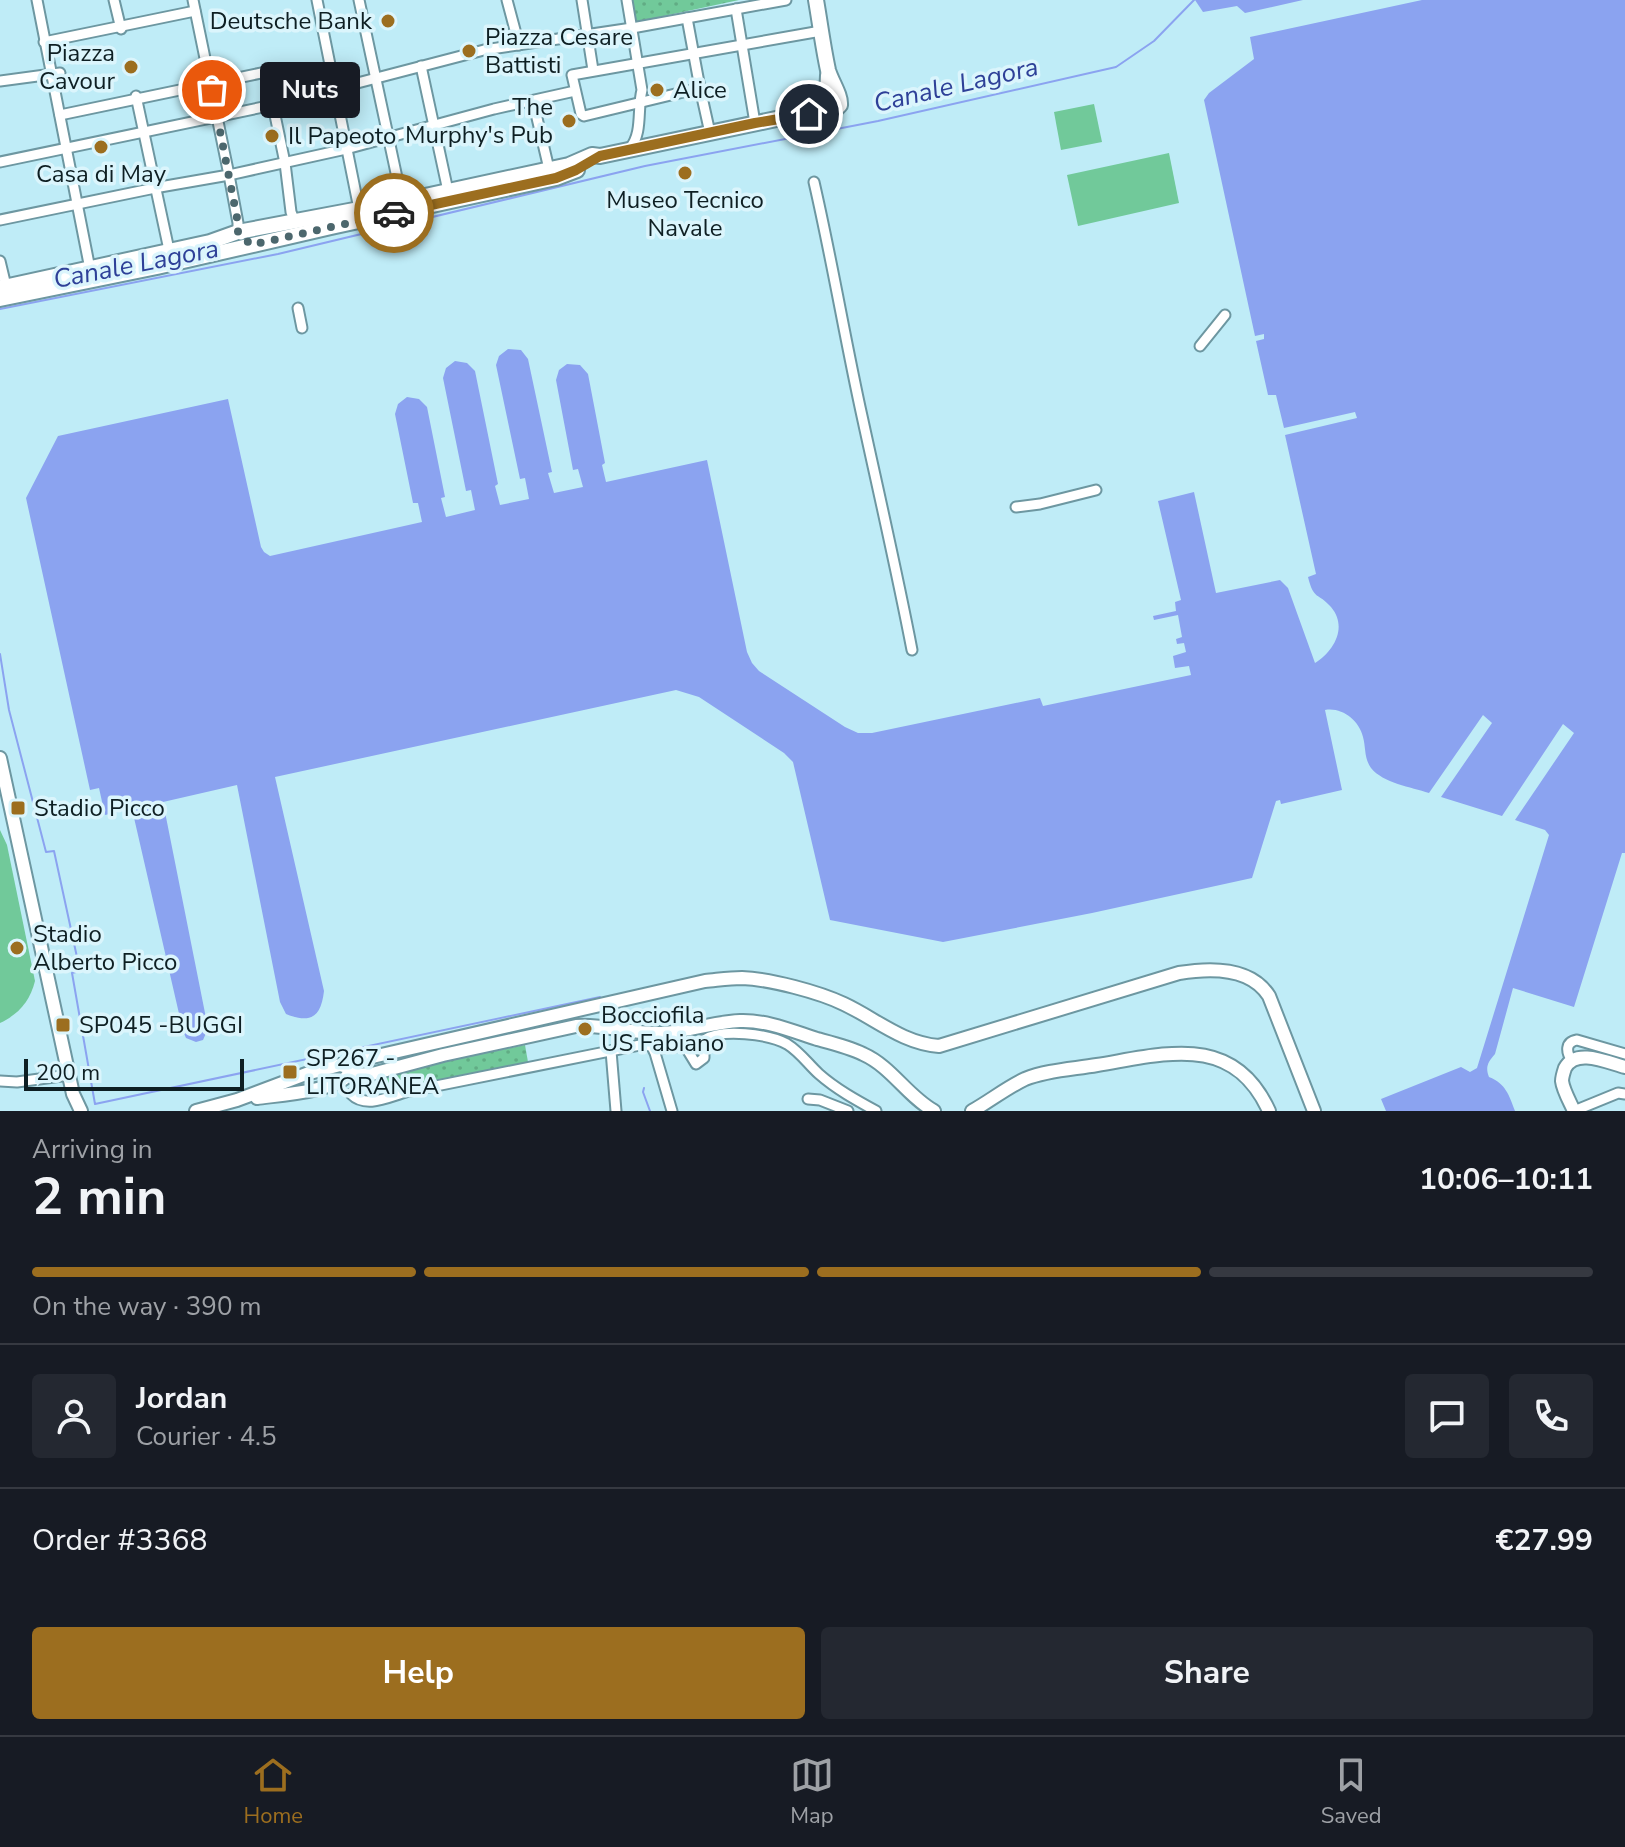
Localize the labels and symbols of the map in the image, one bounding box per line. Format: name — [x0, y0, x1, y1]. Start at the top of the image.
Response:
place label: Deutsche Bank — [210, 5, 373, 37]
marker: Deutsche Bank — [379, 12, 397, 30]
place label: Piazza Cesare Battisti — [485, 21, 633, 81]
place label: Piazza Cavour — [39, 37, 115, 97]
marker: Piazza Cesare Battisti — [460, 42, 478, 60]
water label: Canale Lagora — [870, 49, 1042, 121]
pin — [178, 56, 246, 124]
marker: Piazza Cavour — [122, 58, 140, 76]
callout: Nuts — [260, 62, 360, 118]
place label: Alice — [673, 74, 727, 106]
pin — [775, 80, 843, 148]
marker: Alice — [648, 81, 666, 99]
place label: The Murphy's Pub — [405, 91, 553, 151]
marker: The Murphy's Pub — [560, 112, 578, 130]
place label: Il Papeoto — [288, 120, 396, 152]
marker: Il Papeoto — [263, 127, 281, 145]
marker: Casa di May — [92, 138, 110, 156]
place label: Casa di May — [36, 158, 167, 190]
marker: Museo Tecnico Navale — [676, 164, 694, 182]
courier — [354, 173, 434, 253]
place label: Museo Tecnico Navale — [606, 184, 764, 244]
water label: Canale Lagora — [50, 231, 222, 297]
place label: Stadio Picco — [34, 792, 165, 824]
marker: Stadio Picco — [9, 799, 27, 817]
place label: Stadio Alberto Picco — [33, 918, 177, 978]
marker: Stadio Alberto Picco — [8, 939, 26, 957]
place label: Bocciofila US Fabiano — [601, 999, 724, 1059]
place label: SP045 -BUGGI — [79, 1009, 243, 1041]
marker: SP045 -BUGGI — [54, 1016, 72, 1034]
marker: Bocciofila US Fabiano — [576, 1020, 594, 1038]
place label: SP267 - LITORANEA — [306, 1042, 440, 1102]
scale bar — [24, 1055, 244, 1091]
marker: SP267 - LITORANEA — [281, 1063, 299, 1081]

